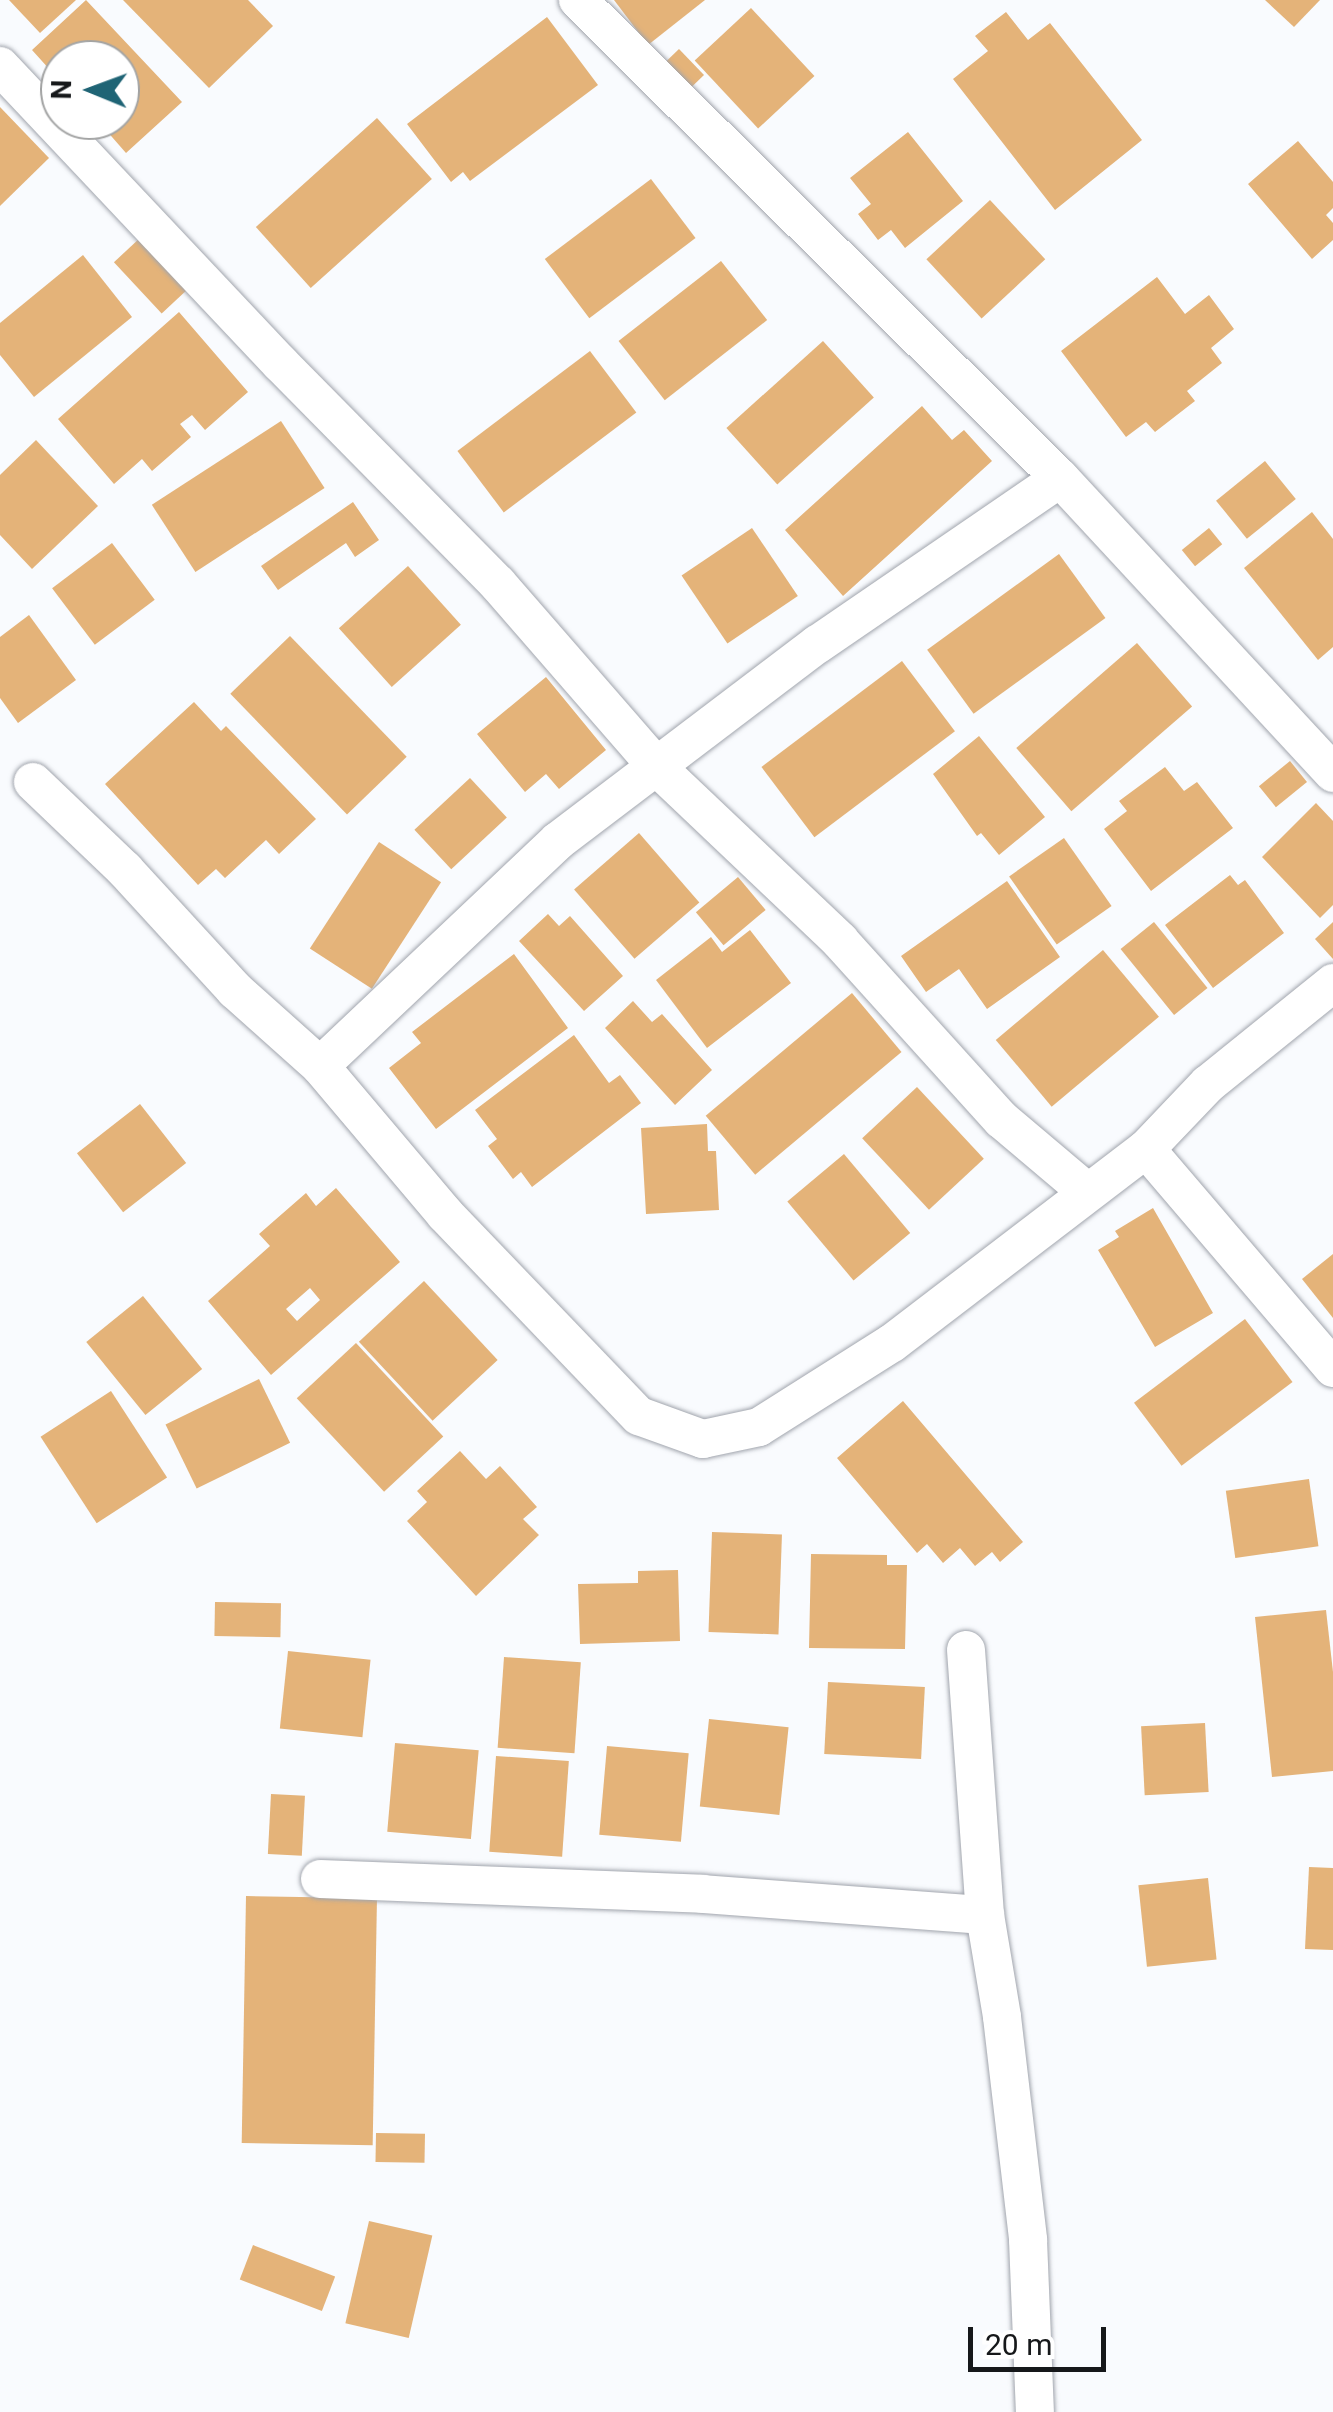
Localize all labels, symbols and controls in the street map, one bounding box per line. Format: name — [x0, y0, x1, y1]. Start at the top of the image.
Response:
north arrow — [40, 40, 140, 140]
text: N — [45, 79, 78, 100]
scale bar — [973, 2307, 1110, 2369]
text: 20 m — [985, 2327, 1052, 2362]

